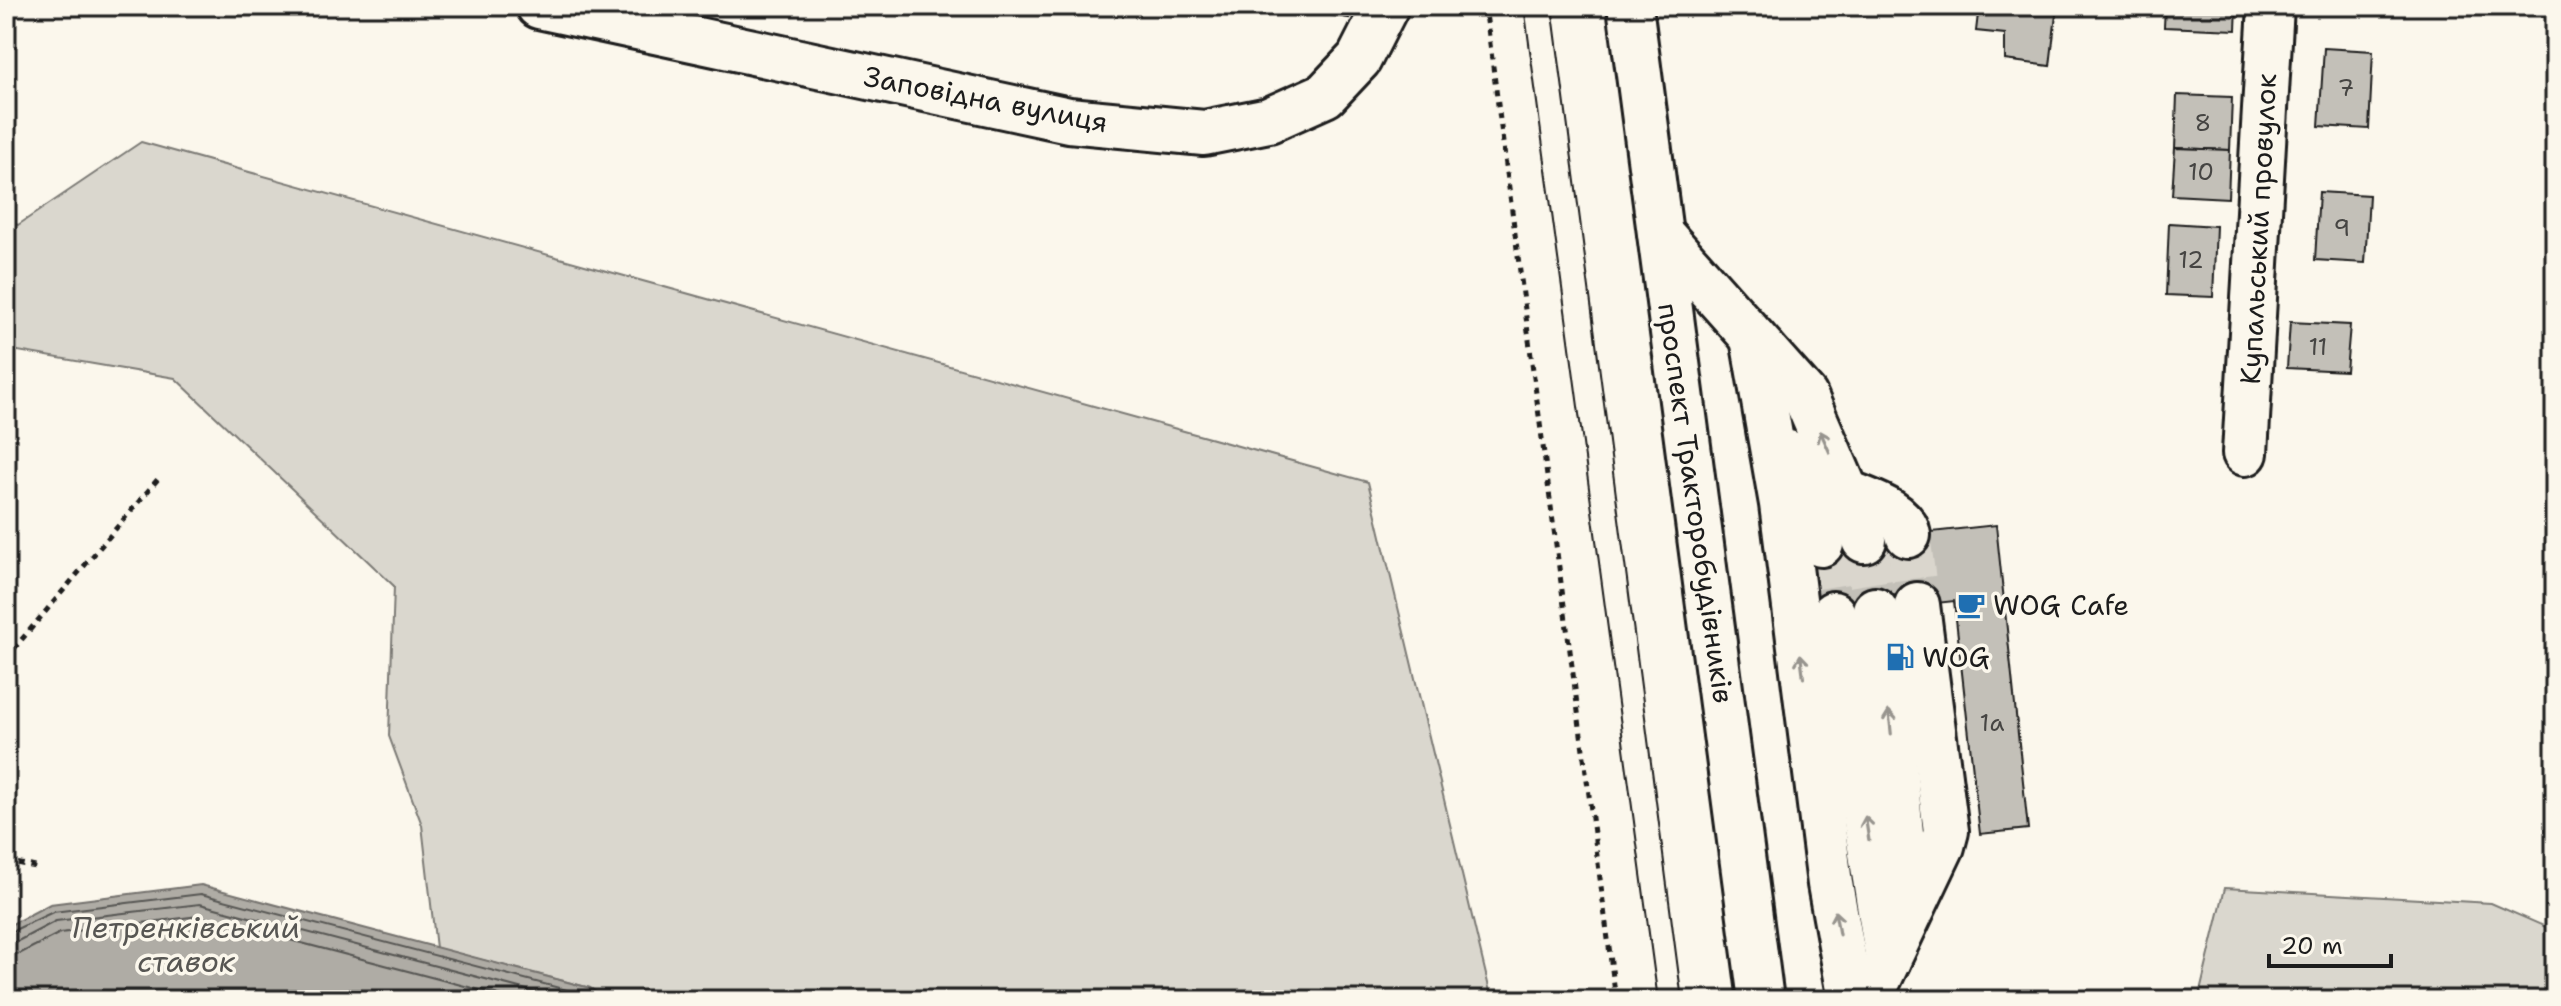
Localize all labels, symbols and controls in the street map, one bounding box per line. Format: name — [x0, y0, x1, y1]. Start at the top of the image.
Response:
street label: Заповідна вулиця — [861, 57, 1111, 141]
street label: Купальський провулок — [2231, 72, 2285, 386]
house number: 7 — [2338, 72, 2354, 104]
house number: 8 — [2195, 107, 2211, 139]
house number: 10 — [2188, 156, 2214, 188]
house number: 9 — [2334, 212, 2350, 244]
house number: 12 — [2178, 244, 2204, 276]
street label: проспект Тракторобудівників — [1649, 300, 1743, 706]
house number: 11 — [2308, 331, 2328, 363]
one-way arrow — [1816, 430, 1831, 455]
place label: WOG Cafe — [1993, 586, 2129, 624]
cafe icon: WOG Cafe — [1956, 590, 1986, 620]
place label: WOG — [1922, 638, 1990, 676]
fuel station icon: WOG — [1885, 642, 1915, 672]
one-way arrow — [1795, 653, 1810, 679]
house number: 1а — [1980, 707, 2005, 739]
one-way arrow — [1882, 709, 1897, 736]
one-way arrow — [1859, 816, 1874, 841]
water label: Петренківський ставок — [72, 907, 300, 982]
one-way arrow — [1828, 911, 1843, 936]
scale bar — [2269, 918, 2391, 968]
text: 20 m — [2281, 930, 2343, 962]

